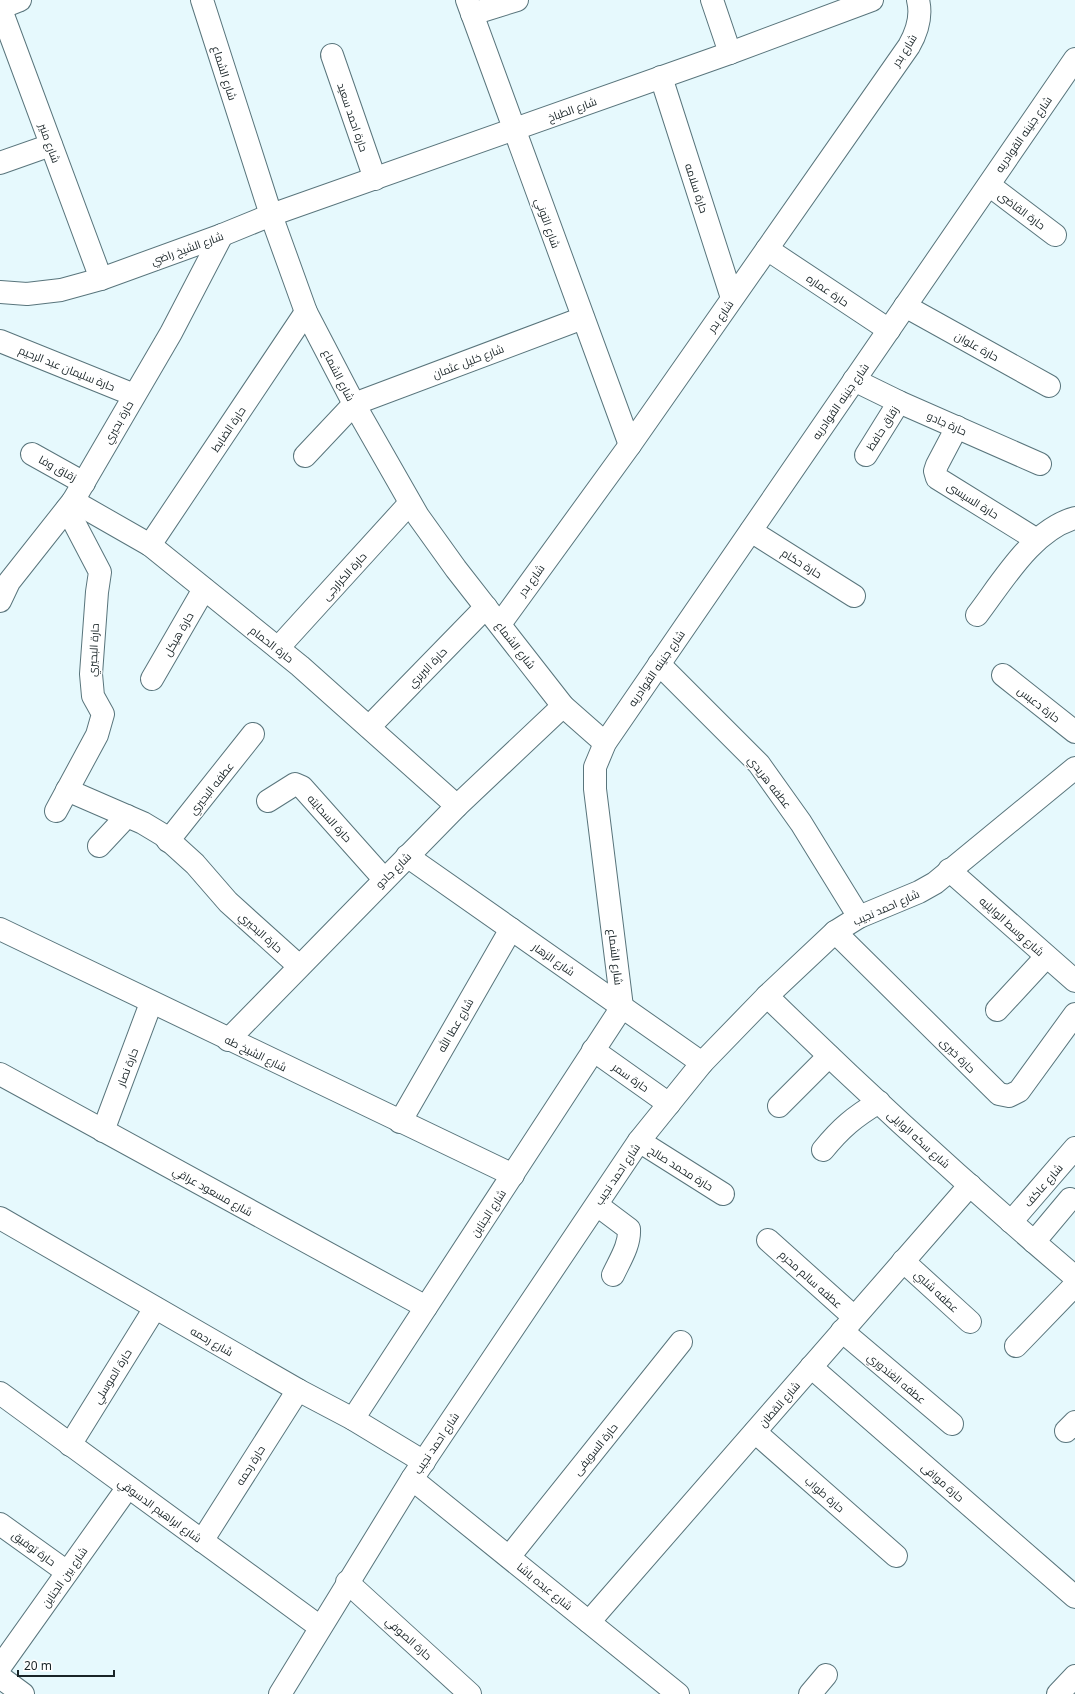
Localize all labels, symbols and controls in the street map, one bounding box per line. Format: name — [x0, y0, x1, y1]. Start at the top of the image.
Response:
street label: شارع بدر — [888, 31, 921, 71]
street label: شارع الشماع — [208, 44, 241, 102]
street label: حارة احمد سعيد — [334, 81, 372, 153]
street label: شارع الطباخ — [545, 93, 599, 126]
street label: شارع جنينه القوادريه — [991, 93, 1056, 176]
street label: شارع منير — [35, 120, 64, 165]
street label: حارة سلامه — [682, 161, 712, 215]
street label: حارة القاضى — [995, 187, 1049, 233]
street label: شارع التوني — [530, 196, 564, 251]
street label: شارع الشيخ راضي — [149, 228, 226, 269]
street label: حارة عماره — [804, 270, 852, 310]
street label: شارع بدر — [703, 297, 737, 336]
street label: حارة علوان — [952, 328, 1002, 364]
street label: شارع خليل عثمان — [430, 341, 506, 382]
street label: حارة سليمان عبد الرحيم — [16, 342, 117, 395]
street label: شارع الشماع — [319, 346, 358, 404]
street label: شارع جنينه القوادريه — [808, 360, 873, 443]
street label: حارة بحيري — [100, 398, 138, 447]
street label: حارة الضابط — [207, 403, 249, 455]
street label: زقاق حافظ — [862, 403, 902, 453]
street label: حارة جادو — [925, 408, 969, 438]
street label: زقاق وفا — [36, 451, 80, 485]
street label: حارة السيسى — [944, 478, 1002, 522]
street label: حارة حكام — [778, 545, 825, 582]
street label: حارة الكرارجى — [318, 549, 370, 603]
street label: شارع بدر — [514, 561, 548, 600]
street label: حارة هيكل — [159, 609, 197, 659]
street label: شارع الشماع — [492, 618, 539, 672]
street label: حارة الحمام — [246, 622, 297, 667]
street label: حارة البحيري — [84, 623, 104, 677]
street label: شارع جنينه القوادريه — [624, 627, 689, 710]
street label: حارة البربري — [404, 644, 451, 692]
street label: حارة دعبس — [1015, 683, 1063, 725]
street label: عطفه هريدي — [743, 753, 795, 813]
street label: عطفه البحيري — [185, 759, 238, 819]
street label: حارة السحايته — [305, 791, 355, 845]
street label: شارع جادو — [372, 849, 415, 892]
street label: شارع احمد نجيب — [850, 886, 922, 929]
street label: شارع وسط الوايليه — [976, 893, 1048, 960]
street label: حارة البحيري — [235, 908, 286, 957]
street label: شارع الشماع — [604, 928, 627, 986]
street label: شارع الزهار — [528, 938, 578, 980]
street label: شارع عطا الله — [434, 995, 477, 1055]
street label: شارع الشيخ طه — [222, 1032, 289, 1075]
street label: حارة خيرى — [937, 1034, 979, 1076]
street label: حارة نصار — [112, 1046, 141, 1089]
street label: حارة سمر — [609, 1058, 652, 1095]
street label: شارع سكه الوايلى — [884, 1107, 954, 1172]
street label: شارع احمد نجيب — [591, 1140, 644, 1208]
street label: حارة محمد صالح — [645, 1142, 716, 1195]
street label: شارع عاكف — [1020, 1160, 1067, 1210]
street label: شارع مسعود عراقي — [169, 1163, 256, 1221]
street label: شارع الجناين — [467, 1186, 510, 1240]
street label: عطفه سالم محرم — [775, 1247, 846, 1312]
street label: عطفه شلبي — [910, 1267, 962, 1317]
street label: شارع رحمه — [187, 1323, 236, 1360]
street label: حارة الموسلي — [89, 1346, 136, 1407]
street label: عطفه الغندوري — [863, 1349, 929, 1408]
street label: شارع القطان — [755, 1378, 804, 1431]
street label: شارع احمد نجيب — [410, 1409, 463, 1477]
street label: حارة السويفى — [569, 1420, 621, 1478]
street label: حارة رحمه — [232, 1442, 268, 1488]
street label: حارة موافى — [918, 1459, 968, 1505]
street label: حارة طواب — [802, 1473, 848, 1515]
street label: شارع ابراهيم الدسوقي — [114, 1475, 205, 1547]
street label: حارة توفيق — [9, 1527, 59, 1569]
street label: شارع بين الجناين — [38, 1544, 91, 1611]
street label: شارع عبده باشا — [513, 1559, 576, 1614]
street label: حارة الصوفي — [381, 1613, 435, 1664]
scale bar — [18, 1652, 114, 1678]
text: 20 m — [24, 1657, 52, 1674]

